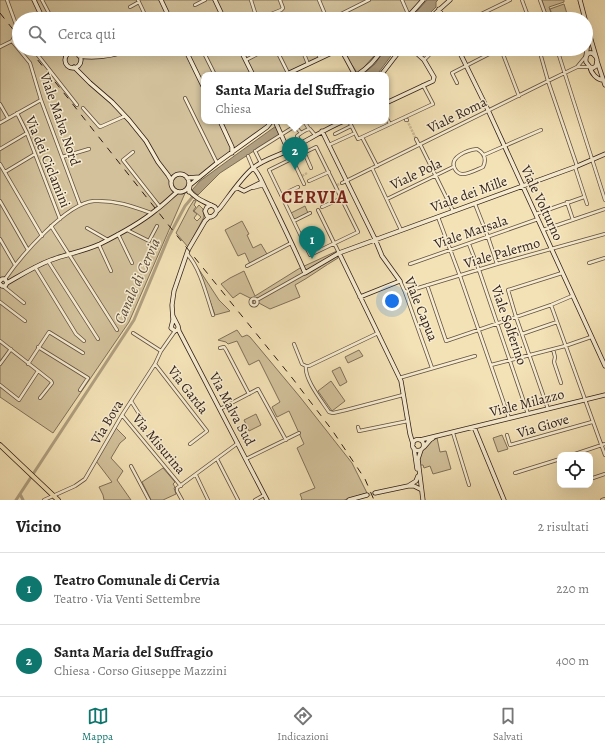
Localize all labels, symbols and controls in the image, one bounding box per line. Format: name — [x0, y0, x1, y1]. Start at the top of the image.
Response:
search box — [12, 12, 593, 56]
icon: search — [26, 23, 48, 45]
text: Cerca qui — [58, 24, 116, 44]
street label: Viale Malva Nord — [35, 69, 85, 169]
popup — [201, 72, 389, 124]
text: Santa Maria del Suffragio — [215, 80, 375, 100]
street label: Viale Roma — [423, 92, 490, 138]
text: Chiesa — [215, 100, 251, 117]
street label: Via dei Ciclamini — [21, 112, 75, 211]
pin: 2 — [282, 137, 308, 170]
street label: Viale Pola — [386, 154, 445, 195]
street label: Viale Volturno — [516, 161, 568, 244]
street label: Viale dei Mille — [427, 171, 510, 217]
district label: CERVIA — [281, 185, 349, 209]
street label: Viale Marsala — [431, 210, 511, 254]
pin: 1 — [299, 226, 325, 259]
street label: Viale Palermo — [461, 233, 542, 273]
water label: Canale di Cervia — [109, 235, 165, 327]
street label: Viale Capua — [399, 273, 443, 344]
street label: Viale Solferino — [486, 282, 532, 367]
your location — [382, 291, 402, 311]
street label: Via Garda — [163, 361, 213, 418]
street label: Via Malva Sud — [204, 368, 260, 450]
street label: Viale Milazzo — [487, 385, 566, 422]
street label: Via Bova — [86, 396, 128, 449]
street label: Via Misurina — [127, 409, 190, 479]
street label: Via Giove — [514, 410, 571, 443]
map controls — [557, 452, 593, 488]
button: locate — [557, 452, 593, 488]
text: Vicino — [16, 515, 61, 538]
text: 2 risultati — [538, 518, 589, 535]
text: Teatro Comunale di Cervia — [54, 570, 220, 590]
text: 1 — [27, 580, 31, 597]
text: 220 m — [556, 580, 589, 597]
text: Teatro · Via Venti Settembre — [54, 590, 201, 607]
text: Santa Maria del Suffragio — [54, 642, 213, 662]
text: 2 — [26, 652, 32, 669]
text: 400 m — [556, 652, 589, 669]
text: Chiesa · Corso Giuseppe Mazzini — [54, 662, 227, 679]
tab: Mappa — [82, 705, 113, 744]
tab: Indicazioni — [277, 705, 329, 744]
tab: Salvati — [493, 705, 523, 744]

